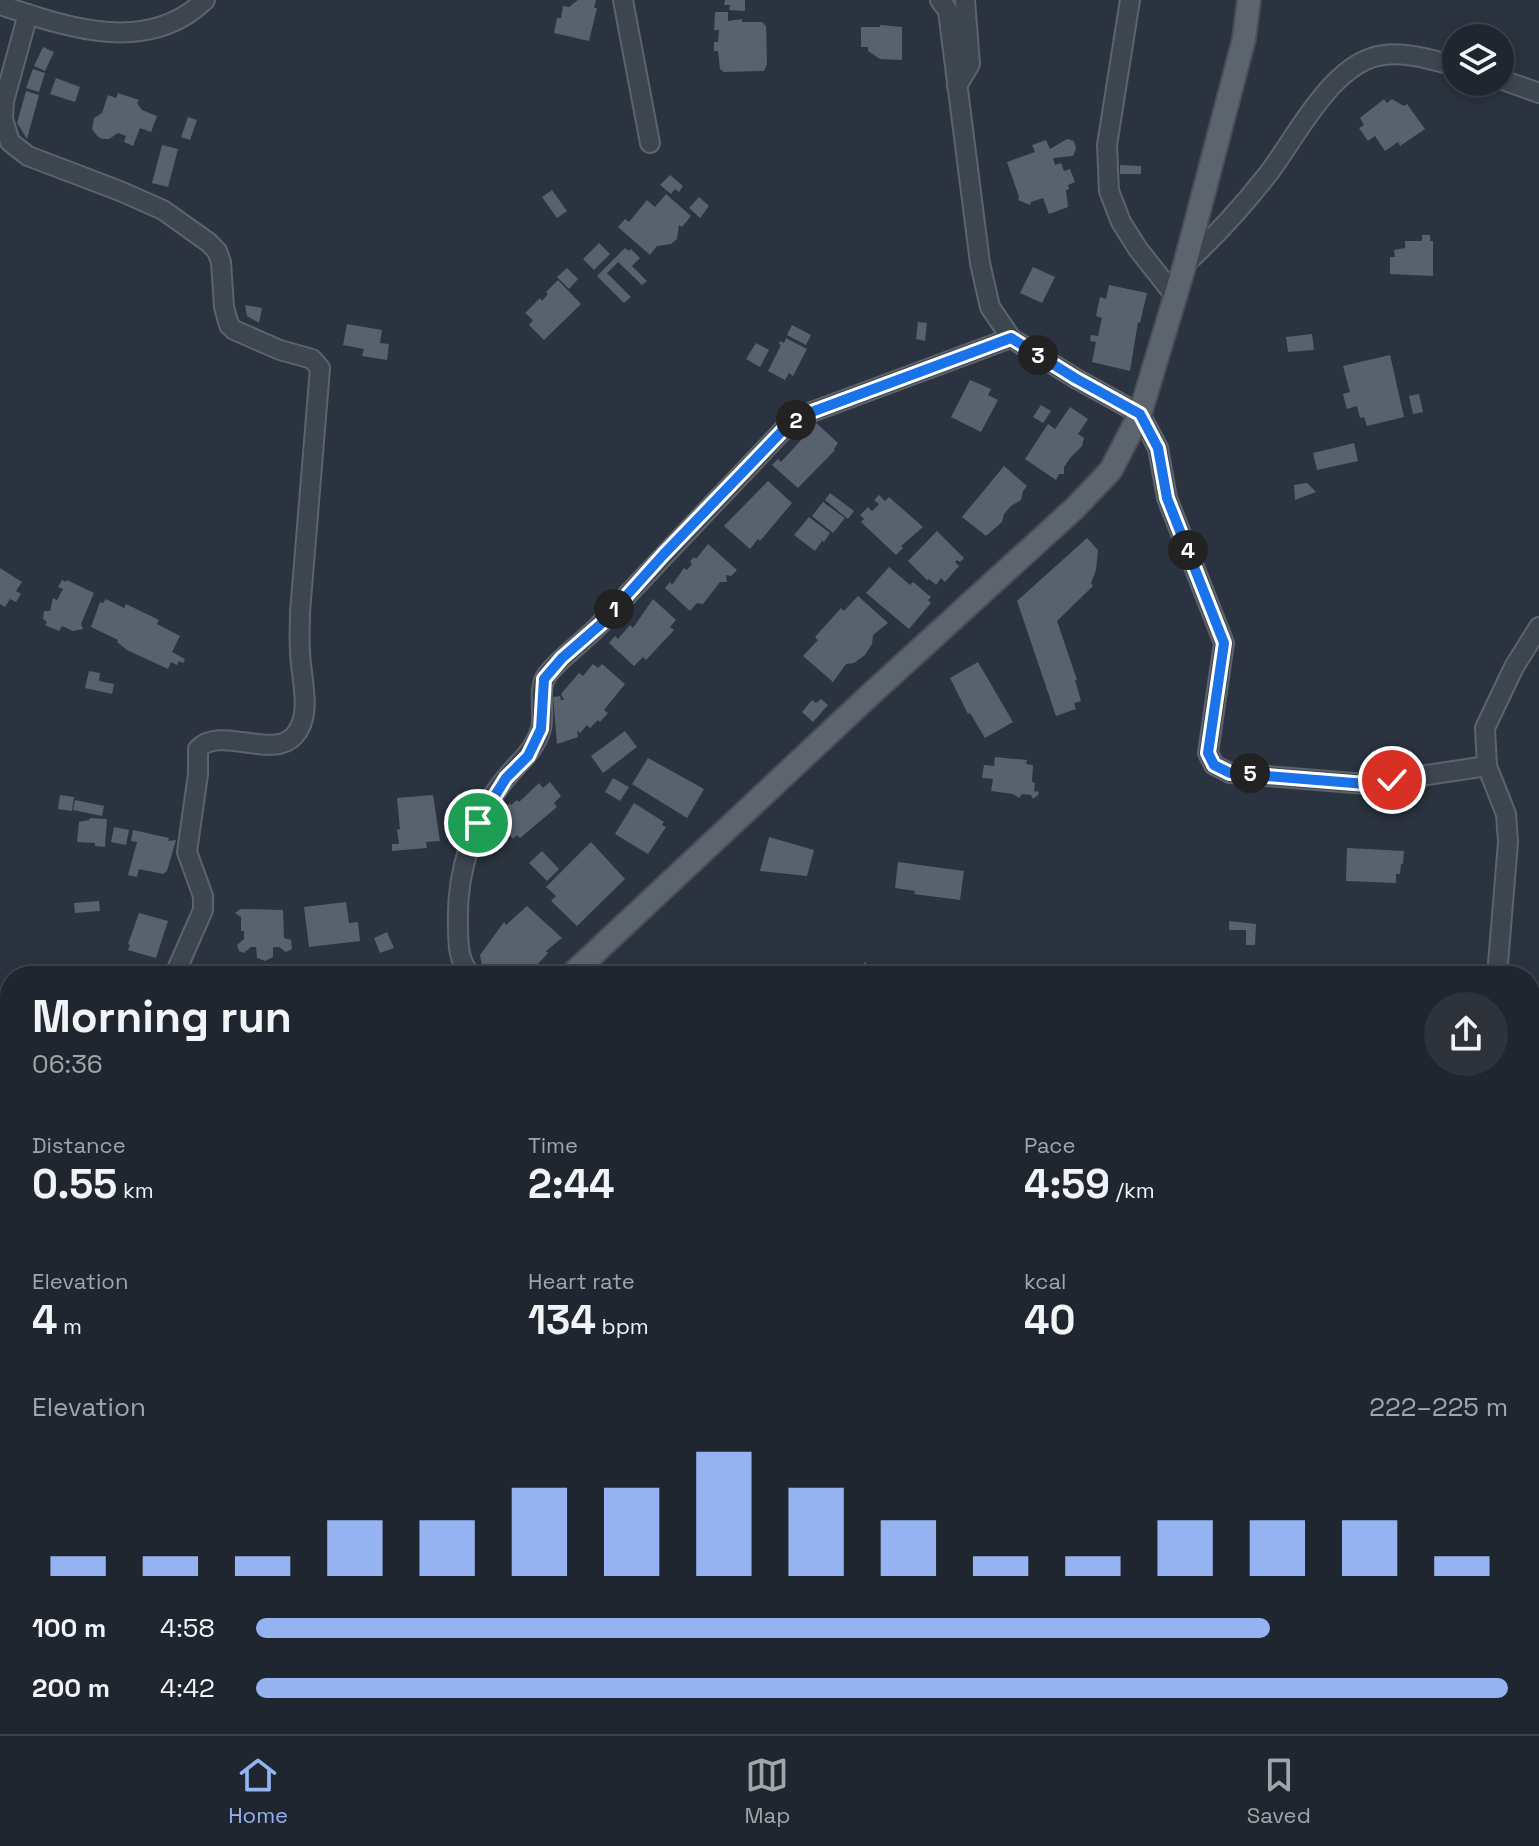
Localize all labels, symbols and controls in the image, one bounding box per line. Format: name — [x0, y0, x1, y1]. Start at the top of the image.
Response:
map controls — [1442, 24, 1514, 96]
button: layers — [1442, 24, 1514, 96]
pin: 3 — [1018, 335, 1058, 375]
text: 3 — [1031, 341, 1045, 369]
pin: 2 — [776, 400, 816, 440]
text: 2 — [789, 406, 803, 434]
pin: 4 — [1168, 530, 1208, 570]
text: 4 — [1181, 536, 1195, 564]
pin: 1 — [594, 589, 634, 629]
text: 1 — [609, 595, 619, 623]
pin — [1358, 746, 1426, 814]
pin: 5 — [1230, 753, 1270, 793]
icon: check — [1370, 758, 1414, 802]
text: 5 — [1243, 759, 1257, 787]
pin — [444, 789, 512, 857]
icon: arrive — [456, 801, 500, 845]
text: Morning run — [32, 989, 292, 1045]
button: share — [1424, 992, 1508, 1076]
text: 06:36 — [32, 1047, 103, 1081]
text: Distance — [32, 1131, 126, 1159]
text: Time — [528, 1131, 578, 1159]
text: Pace — [1024, 1131, 1076, 1159]
text: 0.55 — [32, 1159, 117, 1210]
text: 2:44 — [528, 1159, 615, 1210]
text: 4:59 — [1024, 1159, 1110, 1210]
text: km — [117, 1176, 154, 1204]
text: /km — [1110, 1176, 1155, 1204]
text: Elevation — [32, 1267, 128, 1295]
text: Heart rate — [528, 1267, 635, 1295]
text: kcal — [1024, 1267, 1066, 1295]
text: 4 — [32, 1295, 57, 1346]
text: 134 — [528, 1295, 596, 1346]
text: 40 — [1024, 1295, 1075, 1346]
text: m — [57, 1312, 82, 1340]
text: bpm — [596, 1312, 649, 1340]
text: Elevation — [32, 1390, 146, 1424]
text: 222–225 m — [1369, 1390, 1508, 1424]
text: 100 m — [32, 1611, 106, 1645]
text: 4:58 — [160, 1611, 215, 1645]
text: 200 m — [32, 1671, 110, 1705]
text: 4:42 — [160, 1671, 215, 1705]
tab: Home — [228, 1753, 288, 1829]
tab: Map — [744, 1753, 790, 1829]
tab: Saved — [1247, 1753, 1311, 1829]

